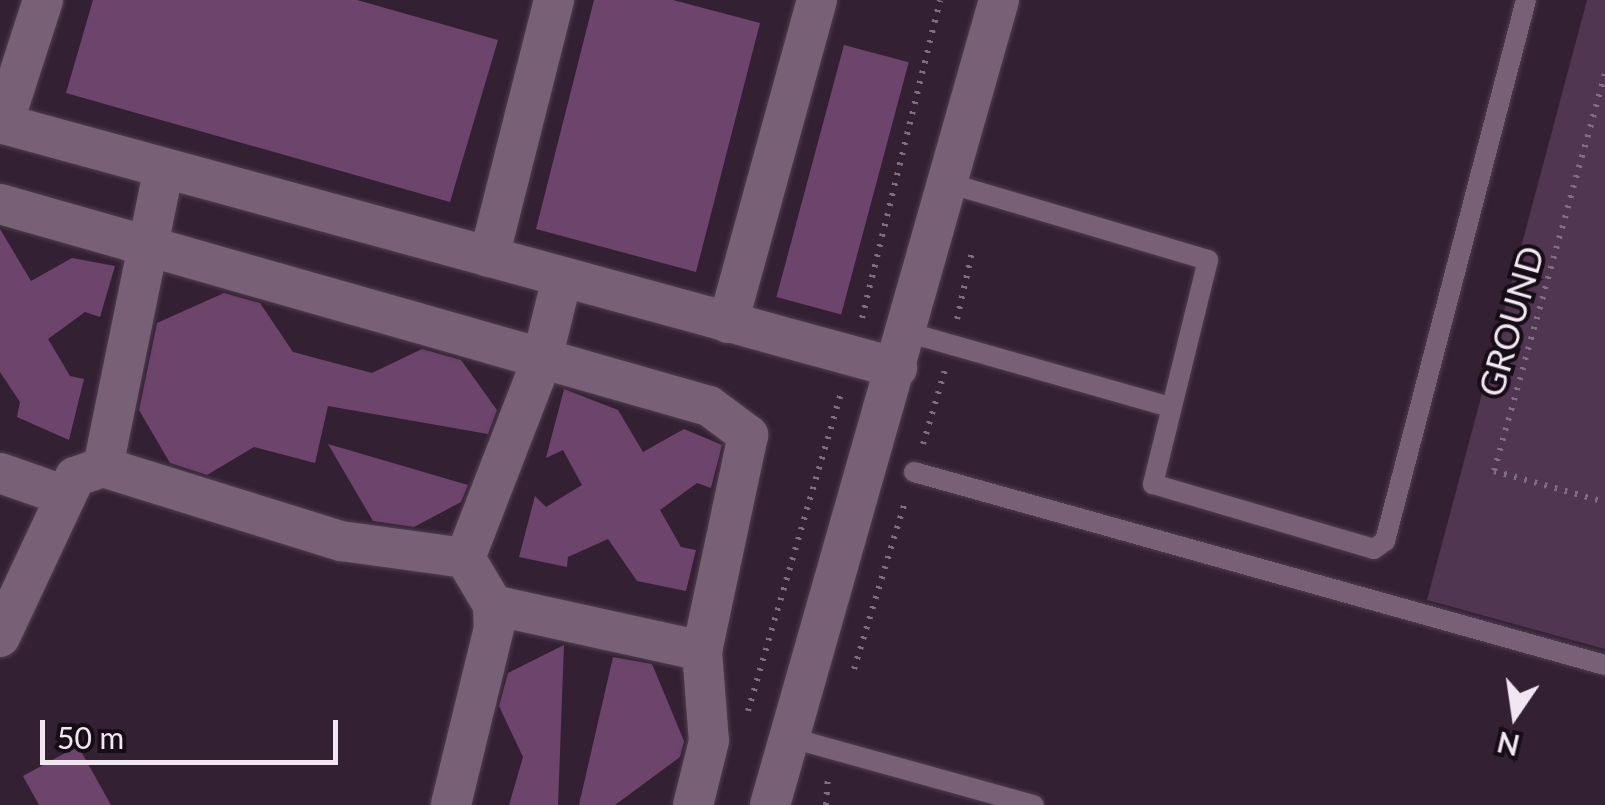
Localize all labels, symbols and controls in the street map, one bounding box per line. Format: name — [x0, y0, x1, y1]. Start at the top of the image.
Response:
street label: GROUND — [1469, 241, 1551, 401]
north arrow — [1465, 665, 1565, 765]
scale bar — [45, 700, 342, 762]
text: 50 m — [57, 719, 124, 755]
text: N — [1494, 725, 1523, 763]

